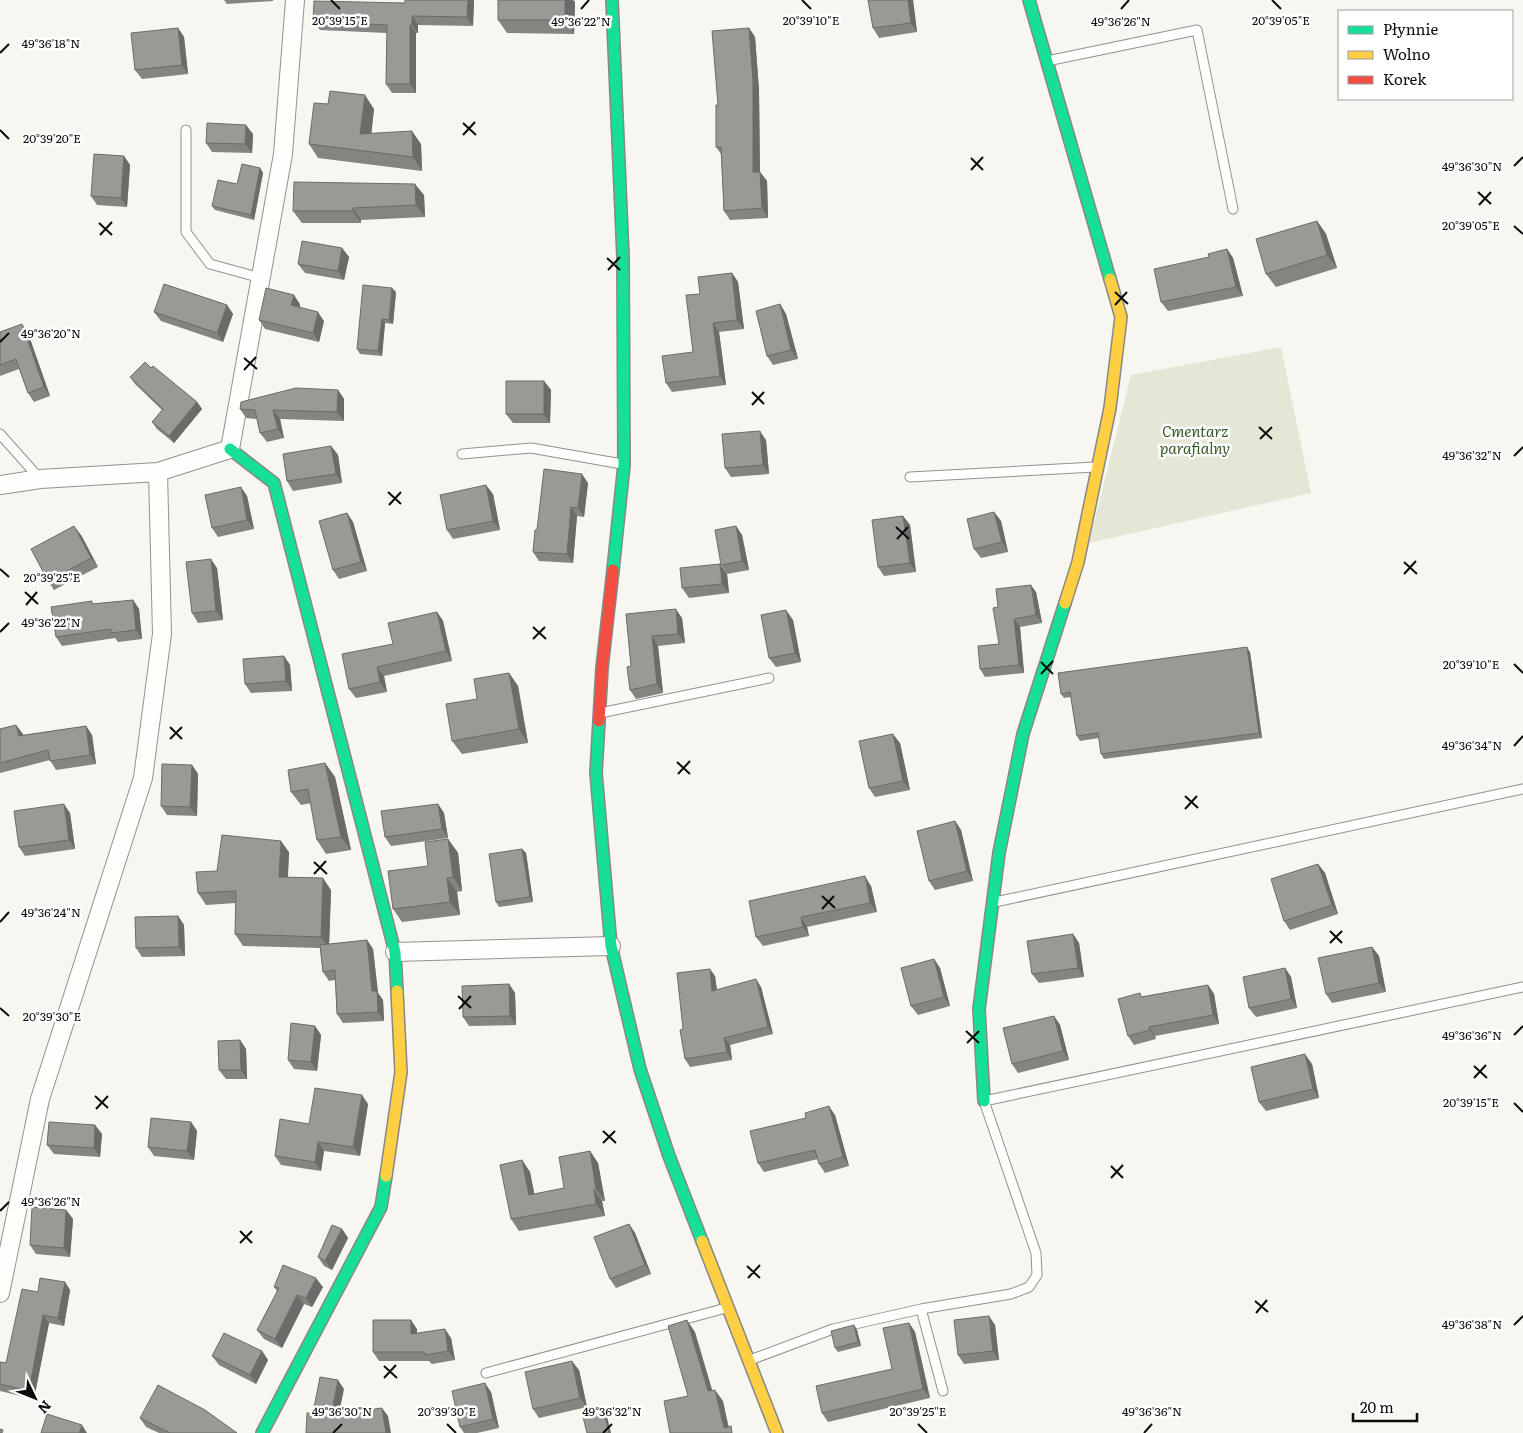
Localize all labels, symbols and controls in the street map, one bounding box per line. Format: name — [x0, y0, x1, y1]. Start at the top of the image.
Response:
legend — [1338, 10, 1513, 100]
text: 20°39'15"E — [312, 11, 368, 29]
text: 20°39'10"E — [783, 11, 840, 29]
text: 20°39'05"E — [1252, 11, 1310, 29]
text: 49°36'22"N — [551, 12, 611, 30]
text: 49°36'26"N — [1091, 12, 1151, 30]
text: Płynnie — [1383, 17, 1438, 40]
text: 49°36'18"N — [22, 34, 80, 52]
text: Wolno — [1383, 42, 1430, 65]
text: Korek — [1383, 67, 1427, 90]
text: 20°39'20"E — [23, 129, 81, 147]
text: 49°36'30"N — [1442, 157, 1502, 175]
text: 20°39'05"E — [1442, 216, 1500, 234]
text: 49°36'20"N — [21, 324, 81, 342]
park label: Cmentarz parafialny — [1160, 419, 1230, 459]
text: 49°36'32"N — [1442, 446, 1502, 464]
text: 20°39'25"E — [23, 568, 81, 586]
text: 49°36'22"N — [21, 613, 81, 631]
text: 20°39'10"E — [1443, 655, 1500, 673]
text: 49°36'34"N — [1442, 736, 1502, 754]
text: 49°36'24"N — [21, 903, 81, 921]
text: 20°39'30"E — [23, 1007, 81, 1025]
text: 49°36'36"N — [1442, 1026, 1502, 1044]
text: 20°39'15"E — [1443, 1093, 1499, 1111]
text: 49°36'26"N — [21, 1192, 81, 1210]
text: 49°36'38"N — [1442, 1315, 1502, 1333]
north arrow — [10, 1373, 60, 1423]
scale bar — [1353, 1390, 1417, 1422]
text: 20 m — [1360, 1395, 1394, 1418]
text: N — [34, 1396, 57, 1419]
text: 49°36'30"N — [312, 1402, 372, 1420]
text: 20°39'30"E — [418, 1402, 476, 1420]
text: 49°36'32"N — [582, 1402, 642, 1420]
text: 20°39'25"E — [889, 1402, 947, 1420]
text: 49°36'36"N — [1122, 1402, 1182, 1420]

